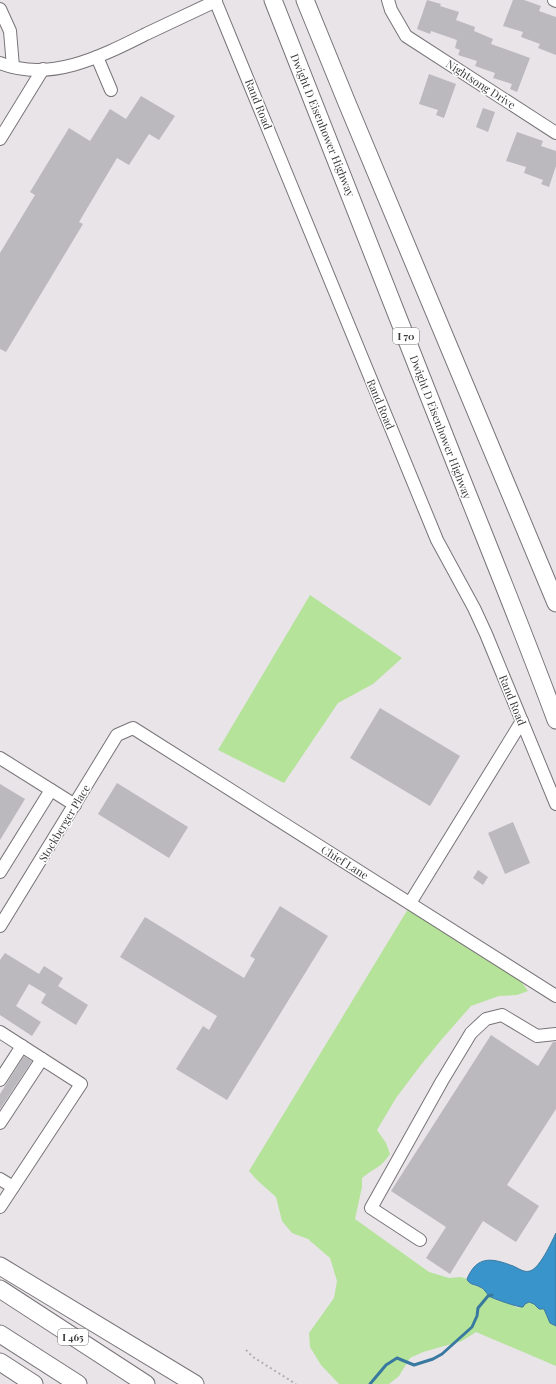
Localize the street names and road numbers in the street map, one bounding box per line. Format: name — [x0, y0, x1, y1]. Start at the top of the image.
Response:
street label: Dwight D Eisenhower Highway — [287, 51, 359, 199]
street label: Nightsong Drive — [443, 56, 519, 112]
street label: Rand Road — [242, 76, 276, 132]
road number: I 70 — [393, 328, 419, 344]
street label: Dwight D Eisenhower Highway — [407, 353, 476, 501]
street label: Rand Road — [364, 377, 399, 432]
street label: Rand Road — [496, 672, 530, 728]
street label: Stockberger Place — [35, 781, 93, 865]
street label: Chief Lane — [318, 842, 372, 883]
road number: I 465 — [58, 1329, 88, 1345]

